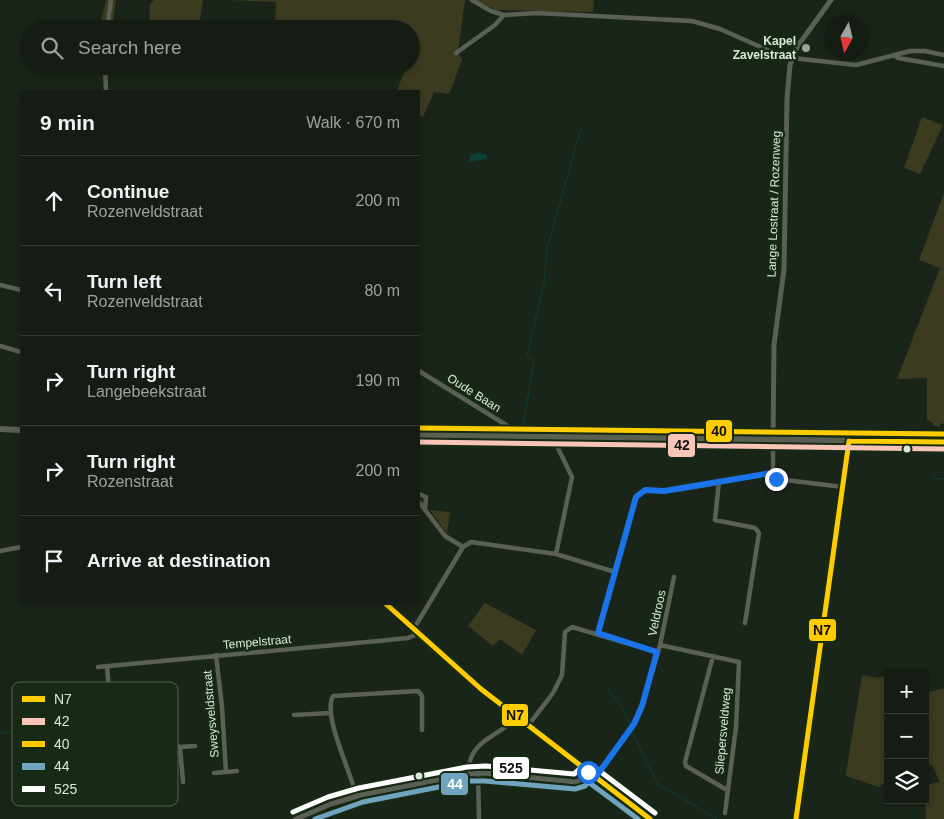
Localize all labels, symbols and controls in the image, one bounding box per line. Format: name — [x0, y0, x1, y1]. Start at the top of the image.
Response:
north arrow — [824, 15, 869, 60]
search box — [20, 20, 420, 75]
icon: search — [38, 34, 66, 62]
place label: Kapel Zavelstraat — [733, 34, 796, 62]
text: Search here — [78, 37, 182, 58]
marker: Kapel Zavelstraat — [800, 42, 812, 54]
text: 9 min — [40, 111, 95, 134]
text: Walk · 670 m — [306, 114, 400, 131]
street label: Lange Lostraat / Rozenweg — [764, 130, 784, 278]
text: Continue — [87, 181, 169, 202]
icon: ahead — [40, 187, 68, 215]
text: 200 m — [356, 192, 400, 209]
text: Rozenveldstraat — [87, 203, 203, 220]
text: Turn left — [87, 271, 162, 292]
icon: left — [40, 277, 68, 305]
text: 80 m — [364, 282, 400, 299]
text: Rozenveldstraat — [87, 293, 203, 310]
text: Turn right — [87, 361, 175, 382]
icon: right — [40, 367, 68, 395]
street label: Oude Baan — [445, 371, 503, 415]
text: 190 m — [356, 372, 400, 389]
text: Langebeekstraat — [87, 383, 206, 400]
line badge: 40 — [705, 419, 733, 443]
text: 40 — [711, 423, 727, 439]
line badge: 42 — [667, 433, 696, 458]
text: 42 — [674, 437, 690, 453]
unlabelled marker — [902, 444, 912, 454]
text: Turn right — [87, 451, 175, 472]
icon: right — [40, 457, 68, 485]
text: 200 m — [356, 462, 400, 479]
route end — [765, 468, 788, 491]
text: Rozenstraat — [87, 473, 173, 490]
icon: arrive — [40, 547, 68, 575]
text: Arrive at destination — [87, 550, 271, 571]
street label: Veldroos — [645, 589, 669, 637]
line badge: N7 — [808, 618, 837, 642]
text: N7 — [813, 622, 831, 638]
street label: Tempelstraat — [222, 632, 292, 652]
street label: Sweysveldstraat — [200, 669, 222, 758]
map controls — [884, 669, 929, 804]
button: + — [884, 669, 929, 714]
legend — [12, 682, 178, 806]
street label: Sliepersveldweg — [712, 687, 734, 775]
text: N7 — [54, 691, 72, 707]
line badge: N7 — [501, 703, 529, 727]
text: N7 — [506, 707, 524, 723]
text: 42 — [54, 713, 70, 729]
button: − — [884, 714, 929, 759]
text: 40 — [54, 736, 70, 752]
line badge: 525 — [492, 756, 530, 780]
text: 44 — [54, 758, 70, 774]
button: layers — [884, 759, 929, 804]
text: 525 — [499, 760, 523, 776]
route start — [577, 761, 600, 784]
unlabelled marker — [414, 771, 424, 781]
line badge: 44 — [440, 772, 469, 796]
text: 44 — [447, 776, 463, 792]
text: 525 — [54, 781, 78, 797]

